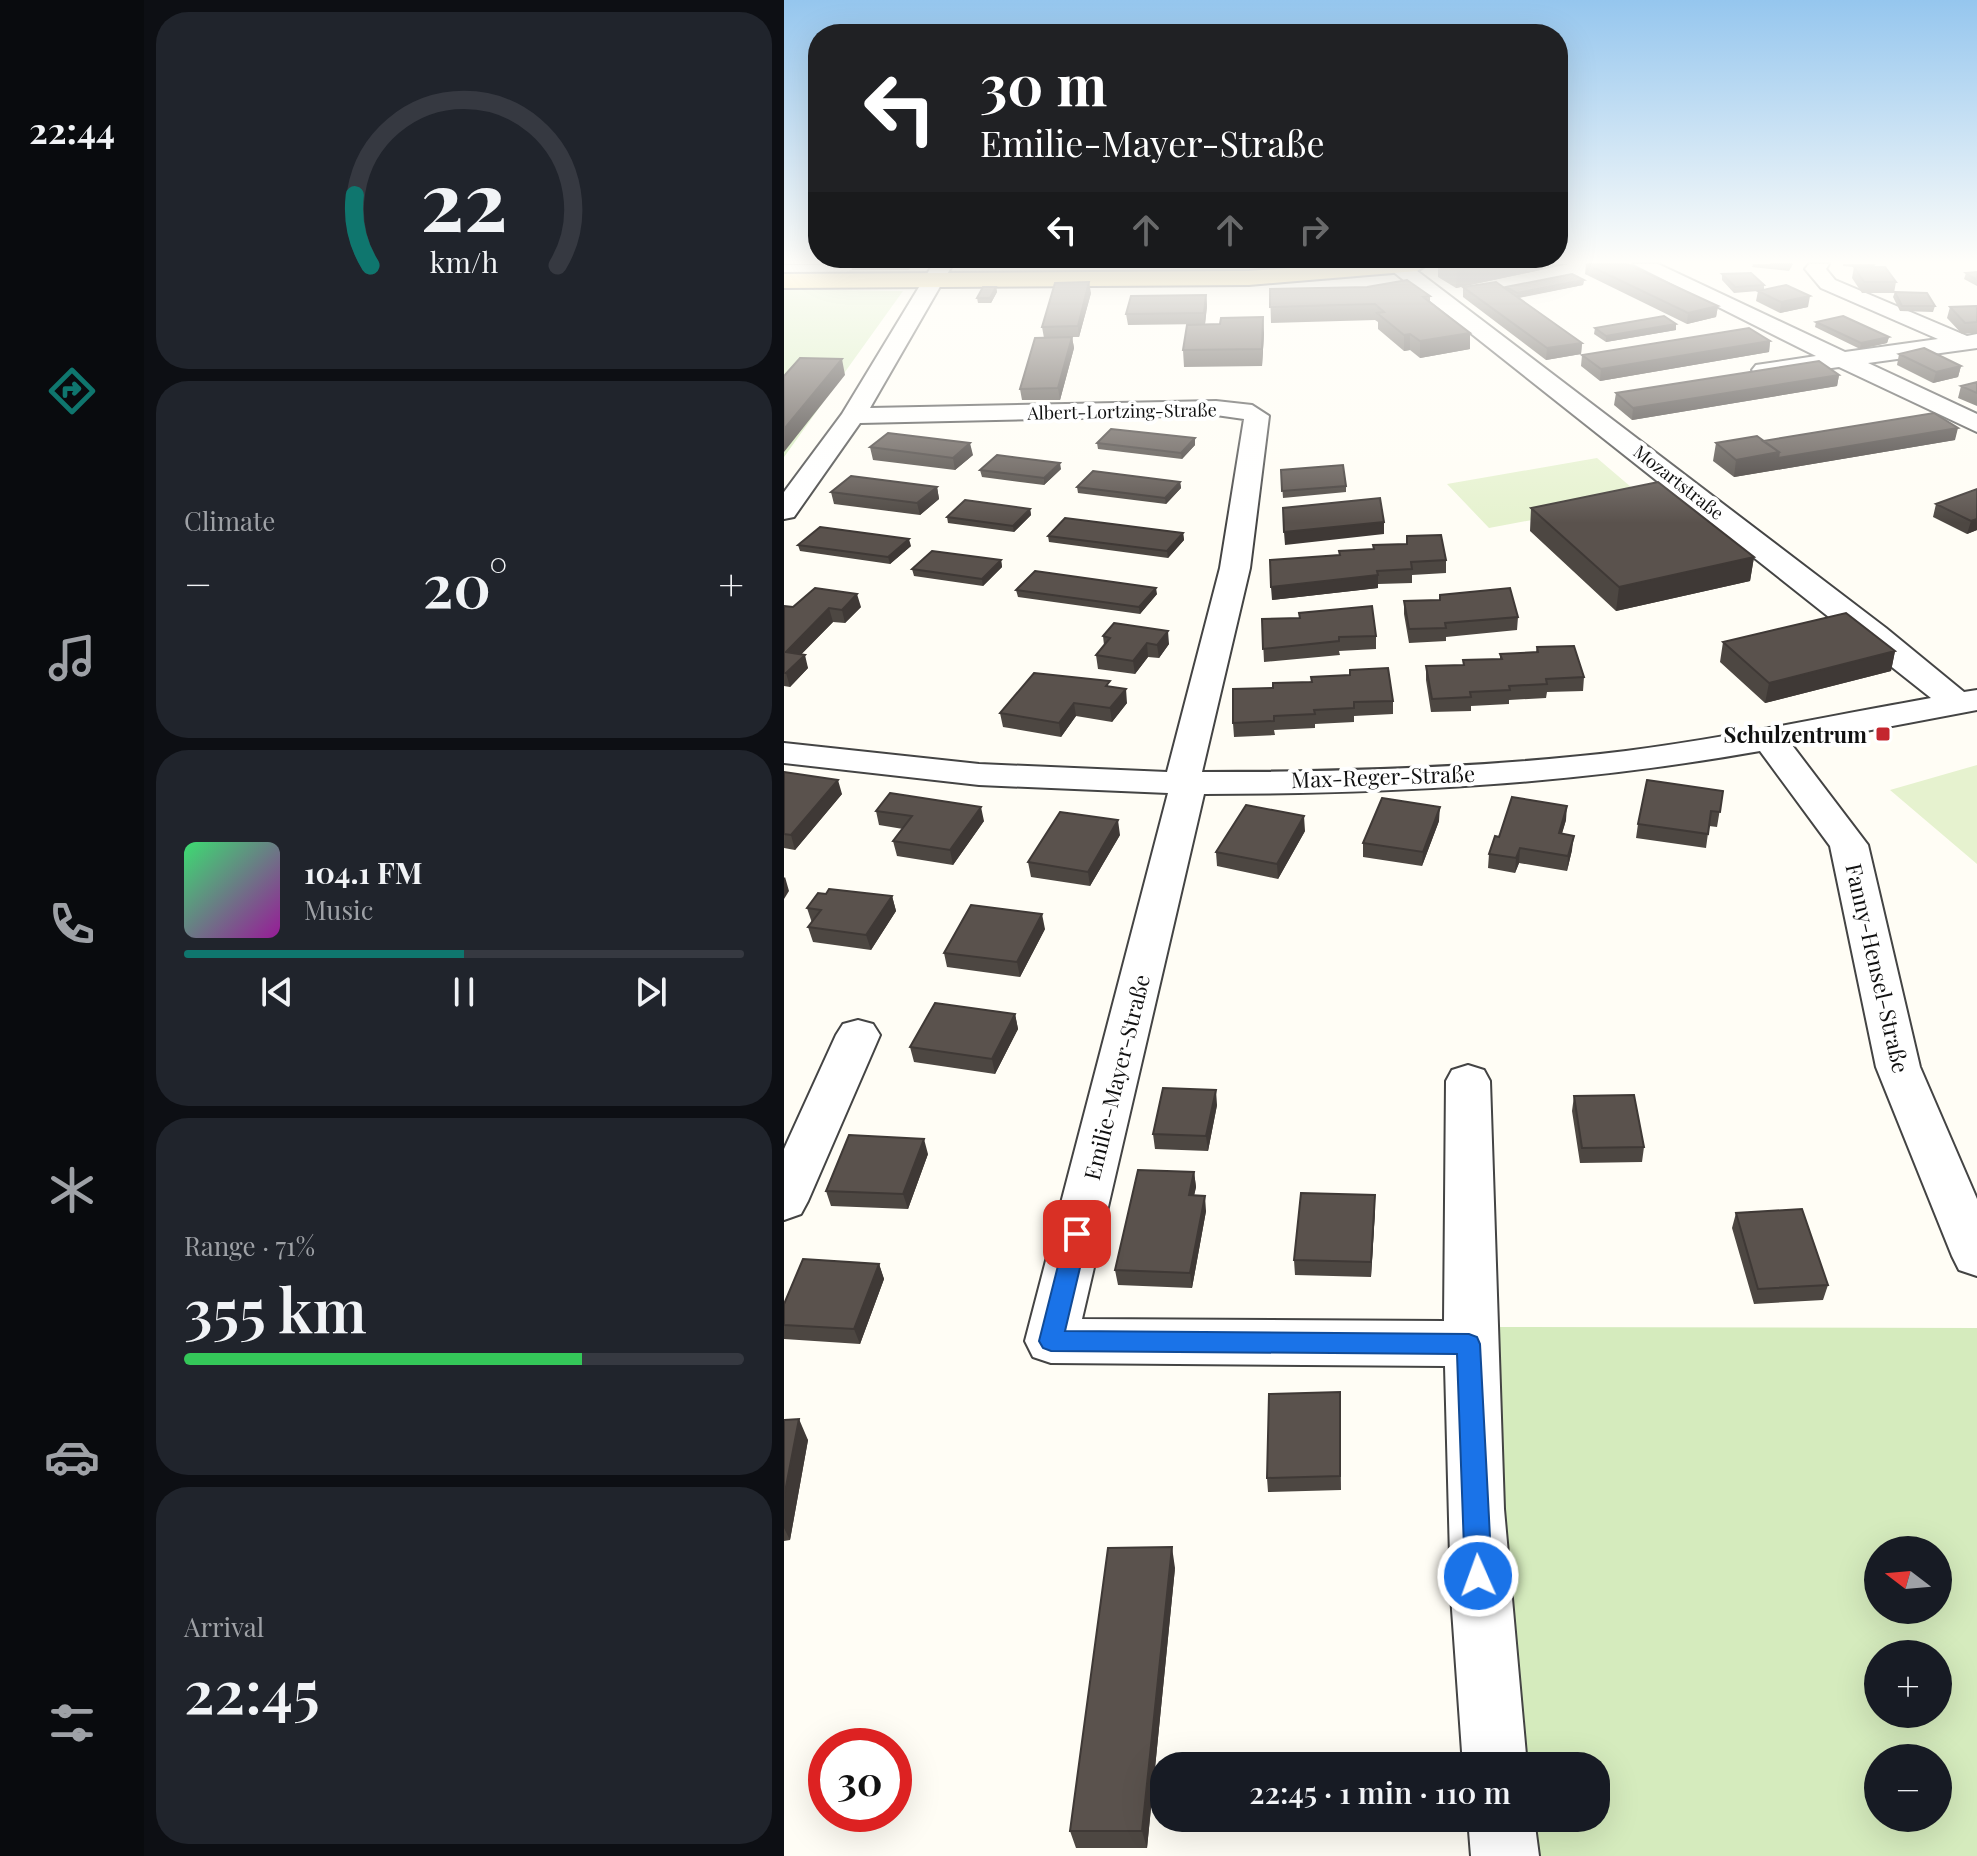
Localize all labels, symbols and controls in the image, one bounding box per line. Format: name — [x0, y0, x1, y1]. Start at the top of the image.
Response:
text: 30 m — [980, 46, 1107, 121]
icon: left — [848, 56, 952, 160]
text: 22:44 — [29, 105, 115, 153]
text: Emilie-Mayer-Straße — [980, 118, 1325, 166]
text: 22 — [420, 142, 508, 253]
icon: left — [1040, 208, 1084, 252]
icon: ahead — [1124, 208, 1168, 252]
icon: ahead — [1208, 208, 1252, 252]
icon: right — [1292, 208, 1336, 252]
text: km/h — [430, 243, 498, 281]
icon: directions — [44, 363, 100, 419]
street label: Albert-Lortzing-Straße — [1026, 397, 1217, 425]
street label: Mozartstraße — [1629, 439, 1729, 525]
text: Climate — [184, 503, 275, 538]
text: 20° — [423, 543, 508, 623]
text: − — [184, 553, 212, 612]
text: + — [718, 553, 744, 612]
icon: music — [44, 630, 100, 686]
place label: Schulzentrum — [1724, 719, 1867, 749]
marker: Schulzentrum — [1874, 725, 1892, 743]
street label: Max-Reger-Straße — [1291, 758, 1475, 794]
text: 104.1 FM — [304, 852, 423, 892]
street label: Fanny-Hensel-Straße — [1839, 860, 1917, 1076]
text: Music — [304, 892, 373, 927]
icon: phone — [44, 896, 100, 952]
icon: previous — [255, 970, 299, 1014]
icon: pause — [442, 970, 486, 1014]
icon: next — [629, 970, 673, 1014]
street label: Emilie-Mayer-Straße — [1076, 971, 1156, 1183]
icon: climate — [44, 1162, 100, 1218]
pin — [1043, 1200, 1111, 1268]
icon: arrive — [1055, 1212, 1099, 1256]
text: Range · 71% — [184, 1228, 315, 1263]
text: 355 km — [184, 1268, 367, 1348]
icon: car — [44, 1429, 100, 1485]
position arrow — [1436, 1534, 1520, 1618]
north arrow — [1864, 1536, 1952, 1624]
map controls — [1864, 1536, 1952, 1832]
text: Arrival — [184, 1609, 264, 1644]
button: + — [1864, 1640, 1952, 1728]
text: 22:45 — [184, 1649, 320, 1729]
icon: filters — [44, 1695, 100, 1751]
speed limit sign: 30 — [808, 1728, 912, 1832]
button: − — [1864, 1744, 1952, 1832]
text: 22:45 · 1 min · 110 m — [1249, 1772, 1511, 1812]

